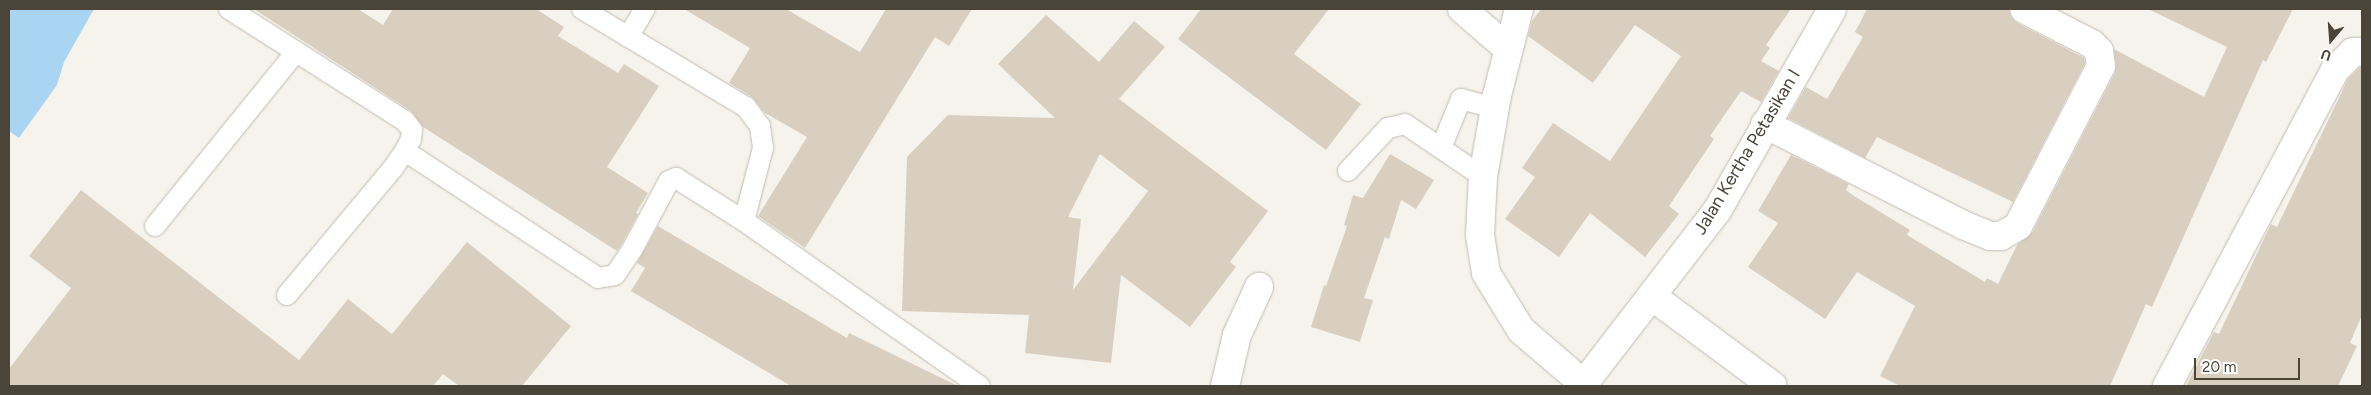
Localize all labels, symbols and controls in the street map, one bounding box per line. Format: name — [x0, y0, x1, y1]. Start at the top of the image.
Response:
north arrow — [2306, 15, 2356, 65]
text: U — [2319, 45, 2334, 64]
street label: Jalan Kertha Petasikan I — [1689, 65, 1805, 239]
scale bar — [2196, 348, 2302, 380]
text: 20 m — [2202, 358, 2236, 376]

